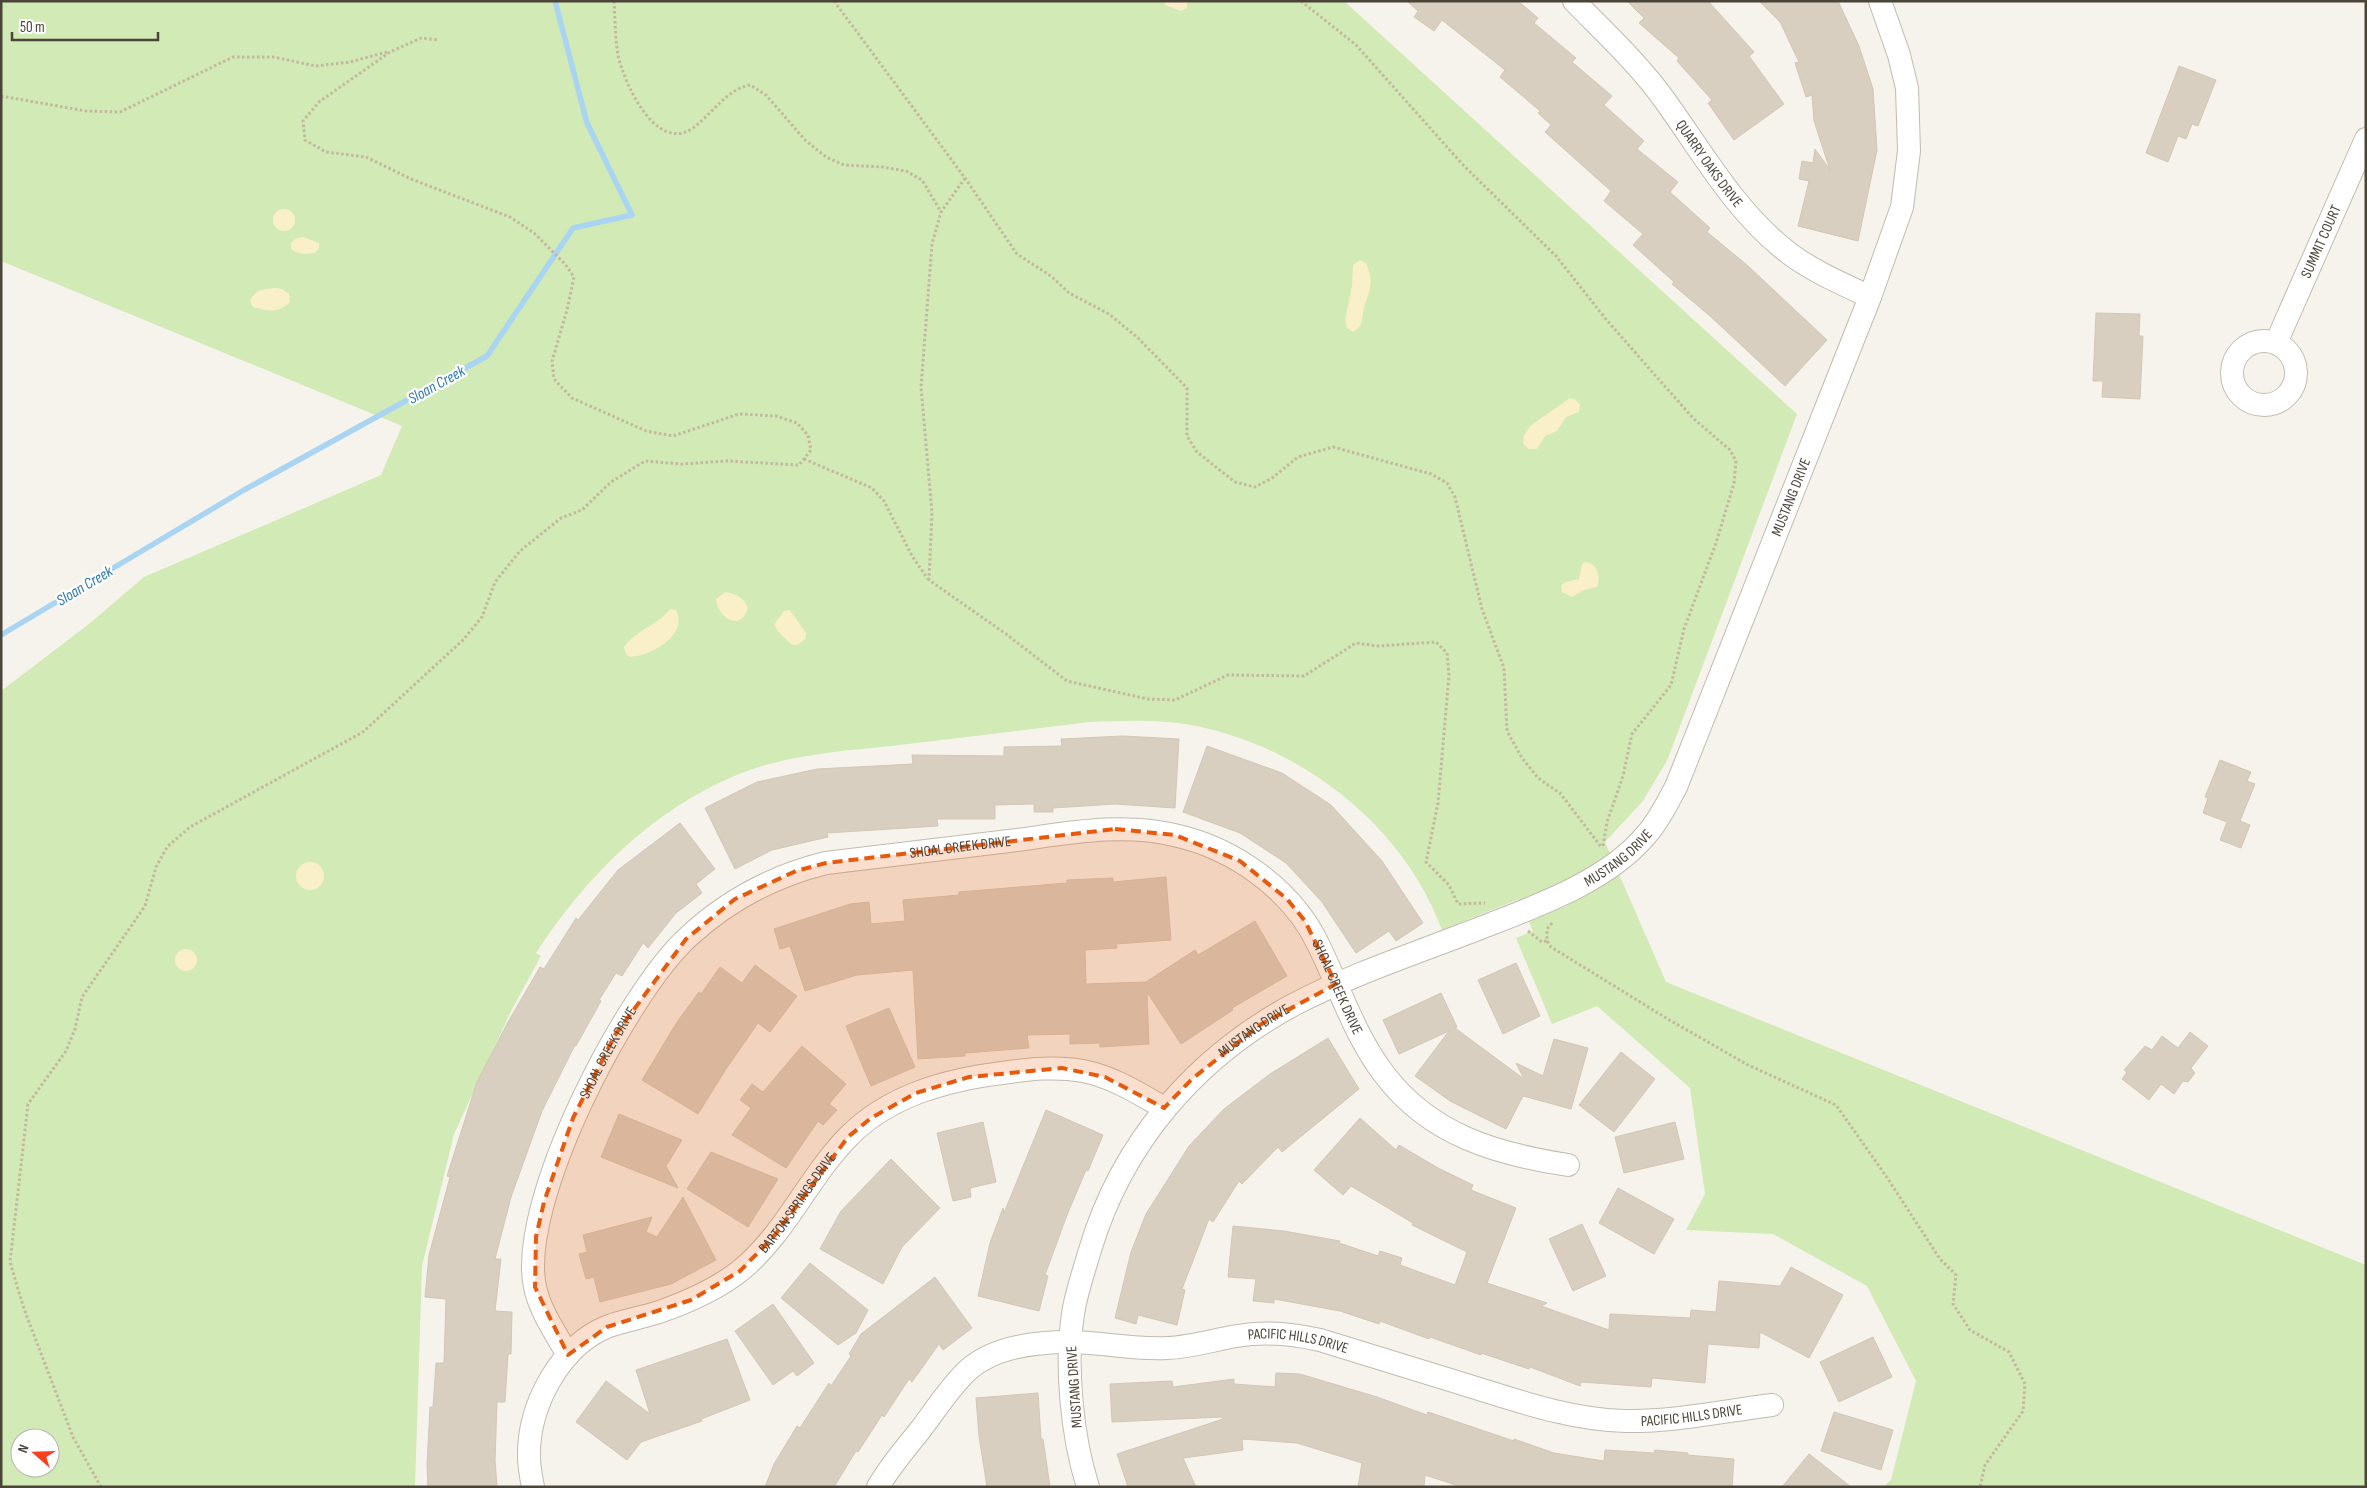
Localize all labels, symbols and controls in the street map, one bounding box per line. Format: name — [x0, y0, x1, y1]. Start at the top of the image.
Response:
scale bar — [12, 10, 159, 42]
text: 50 m — [20, 18, 45, 37]
street label: QUARRY OAKS DRIVE — [1671, 116, 1747, 211]
street label: SUMMIT COURT — [2297, 202, 2346, 281]
water label: Sloan Creek — [405, 361, 469, 409]
street label: MUSTANG DRIVE — [1767, 455, 1815, 539]
water label: Sloan Creek — [53, 562, 117, 610]
street label: MUSTANG DRIVE — [1581, 825, 1657, 891]
street label: SHOAL CREEK DRIVE — [909, 832, 1012, 863]
street label: SHOAL CREEK DRIVE — [1307, 937, 1367, 1038]
street label: MUSTANG DRIVE — [1214, 1000, 1293, 1062]
street label: SHOAL CREEK DRIVE — [575, 1003, 641, 1102]
street label: BARTON SPRINGS DRIVE — [755, 1149, 841, 1257]
street label: PACIFIC HILLS DRIVE — [1247, 1324, 1351, 1358]
street label: MUSTANG DRIVE — [1062, 1345, 1087, 1429]
street label: PACIFIC HILLS DRIVE — [1640, 1400, 1744, 1431]
north arrow — [10, 1428, 60, 1478]
text: N — [14, 1442, 33, 1455]

